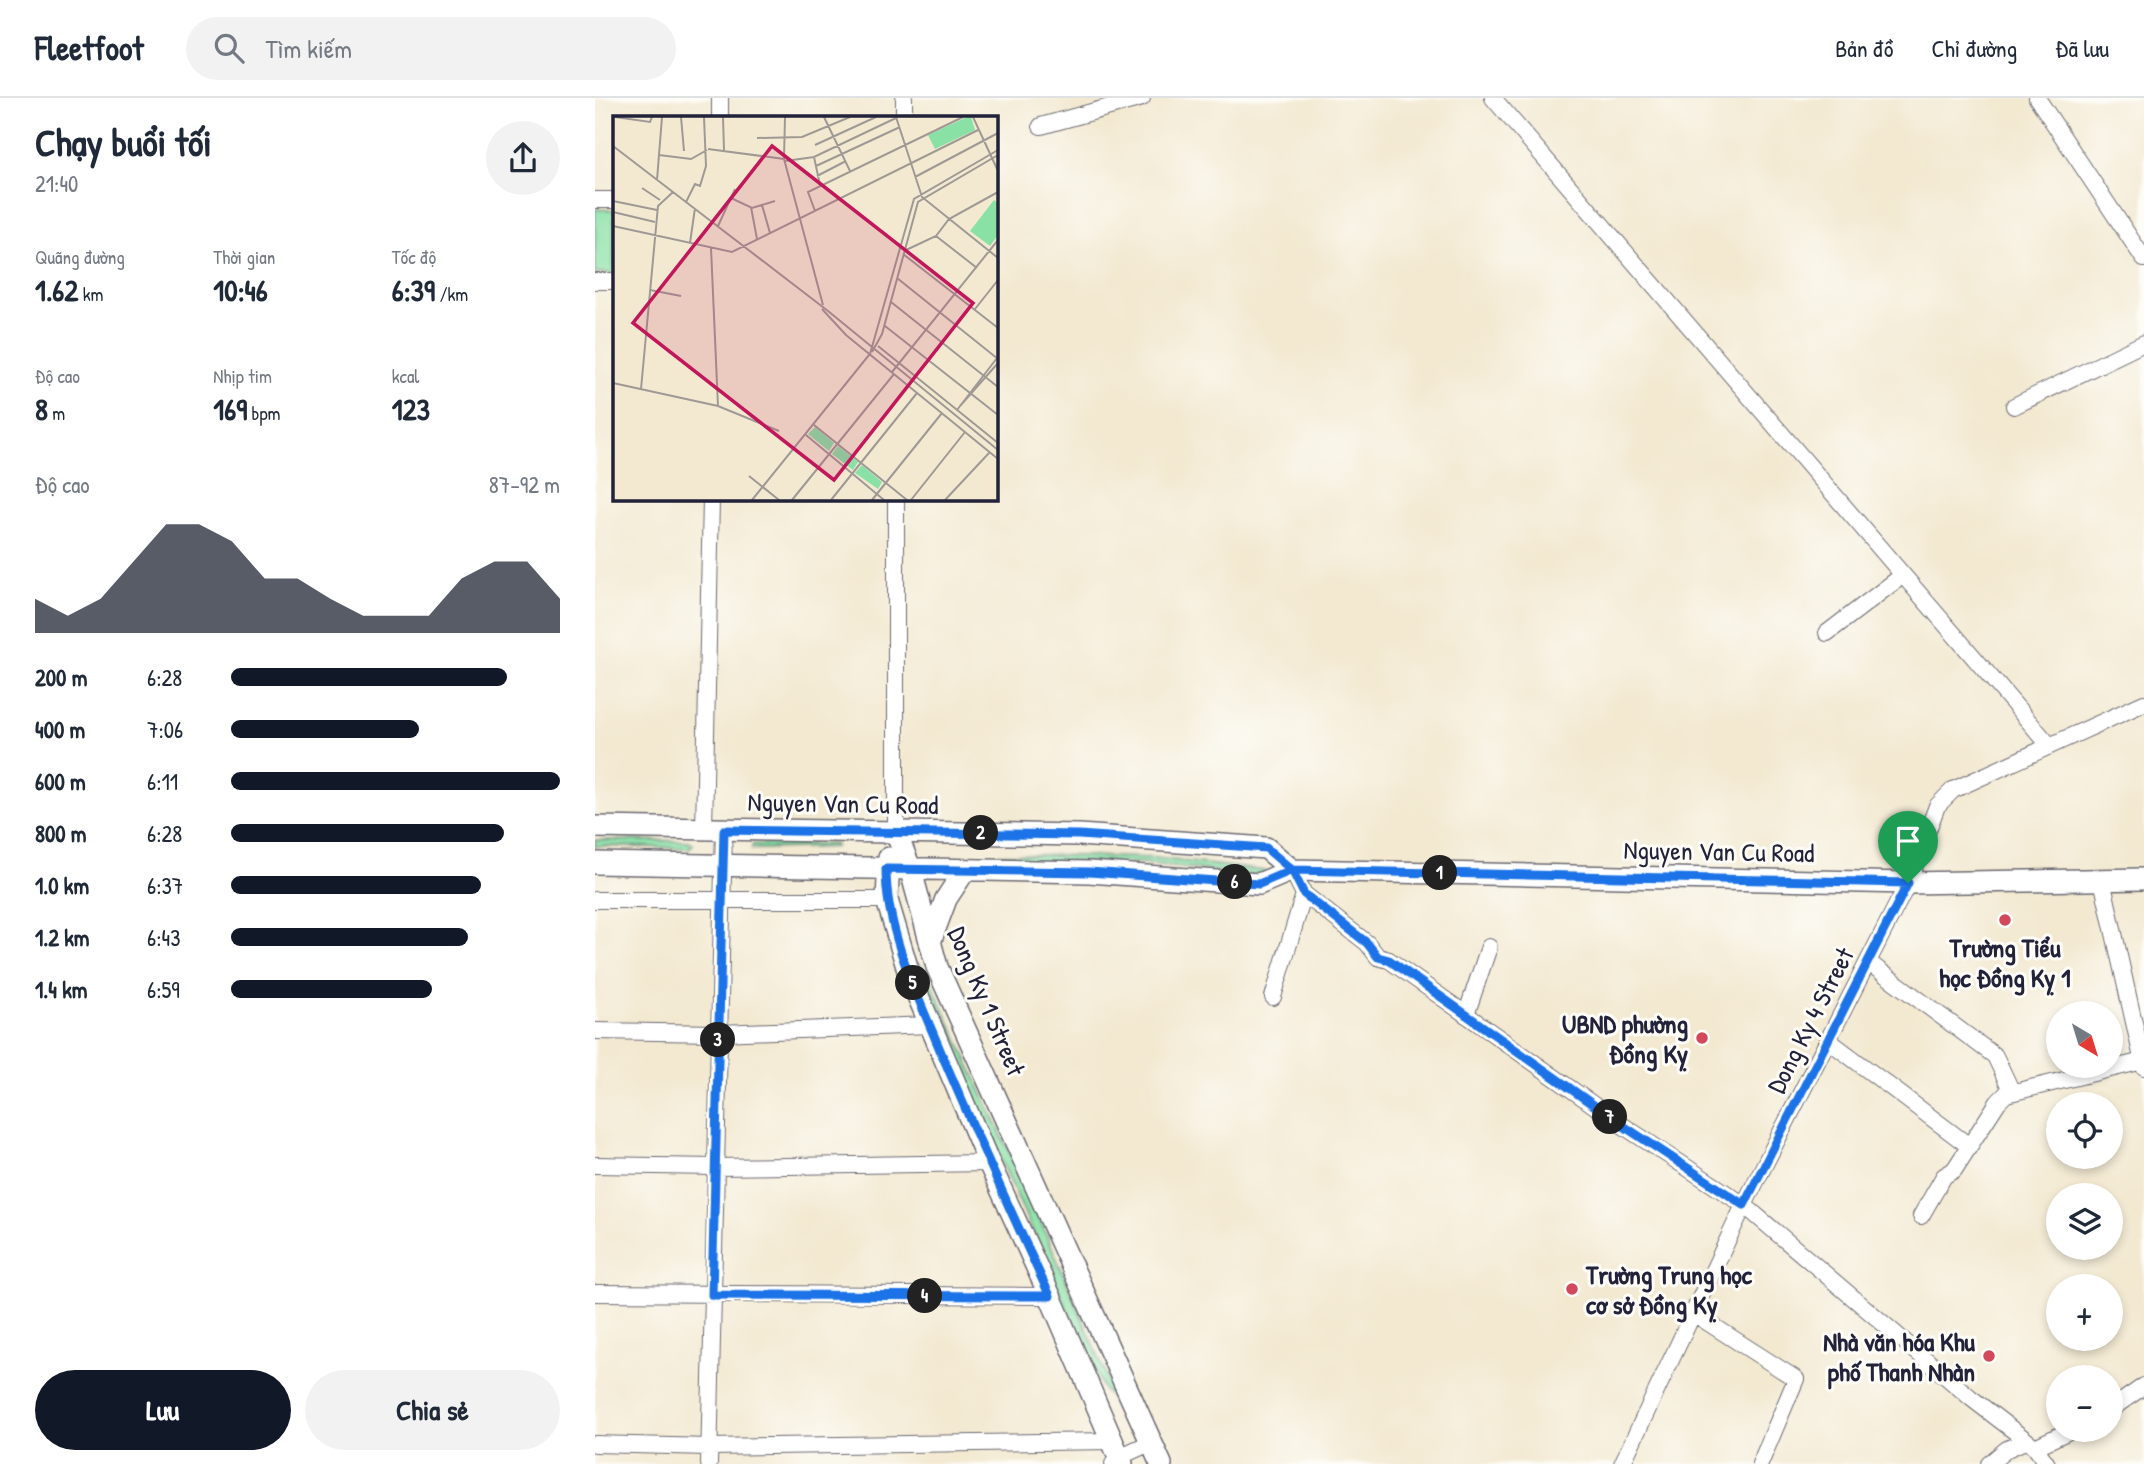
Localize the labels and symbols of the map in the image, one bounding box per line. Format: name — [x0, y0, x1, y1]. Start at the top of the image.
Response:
inset map — [613, 116, 997, 500]
street label: Nguyen Van Cu Road — [747, 784, 939, 822]
pin — [1878, 811, 1938, 883]
pin: 2 — [963, 816, 999, 850]
street label: Nguyen Van Cu Road — [1623, 832, 1815, 870]
pin: 1 — [1423, 856, 1457, 890]
pin: 6 — [1217, 864, 1253, 900]
marker: Trường Tiểu học Đồng Kỵ 1 — [1997, 912, 2013, 928]
street label: Dong Ky 1 Street — [940, 921, 1035, 1082]
place label: Trường Tiểu học Đồng Kỵ 1 — [1939, 930, 2071, 996]
street label: Dong Ky 4 Street — [1758, 940, 1862, 1099]
pin: 5 — [895, 966, 931, 1001]
north arrow — [2046, 1001, 2123, 1078]
place label: UBND phường Đồng Kỵ — [1562, 1006, 1688, 1072]
pin: 3 — [701, 1023, 735, 1058]
marker: UBND phường Đồng Kỵ — [1694, 1030, 1710, 1046]
pin: 7 — [1593, 1100, 1627, 1134]
place label: Trường Trung học cơ sở Đồng Kỵ — [1585, 1257, 1753, 1323]
pin: 4 — [907, 1278, 943, 1314]
marker: Trường Trung học cơ sở Đồng Kỵ — [1564, 1281, 1580, 1297]
place label: Nhà văn hóa Khu phố Thanh Nhàn — [1823, 1324, 1976, 1390]
marker: Nhà văn hóa Khu phố Thanh Nhàn — [1981, 1348, 1997, 1364]

